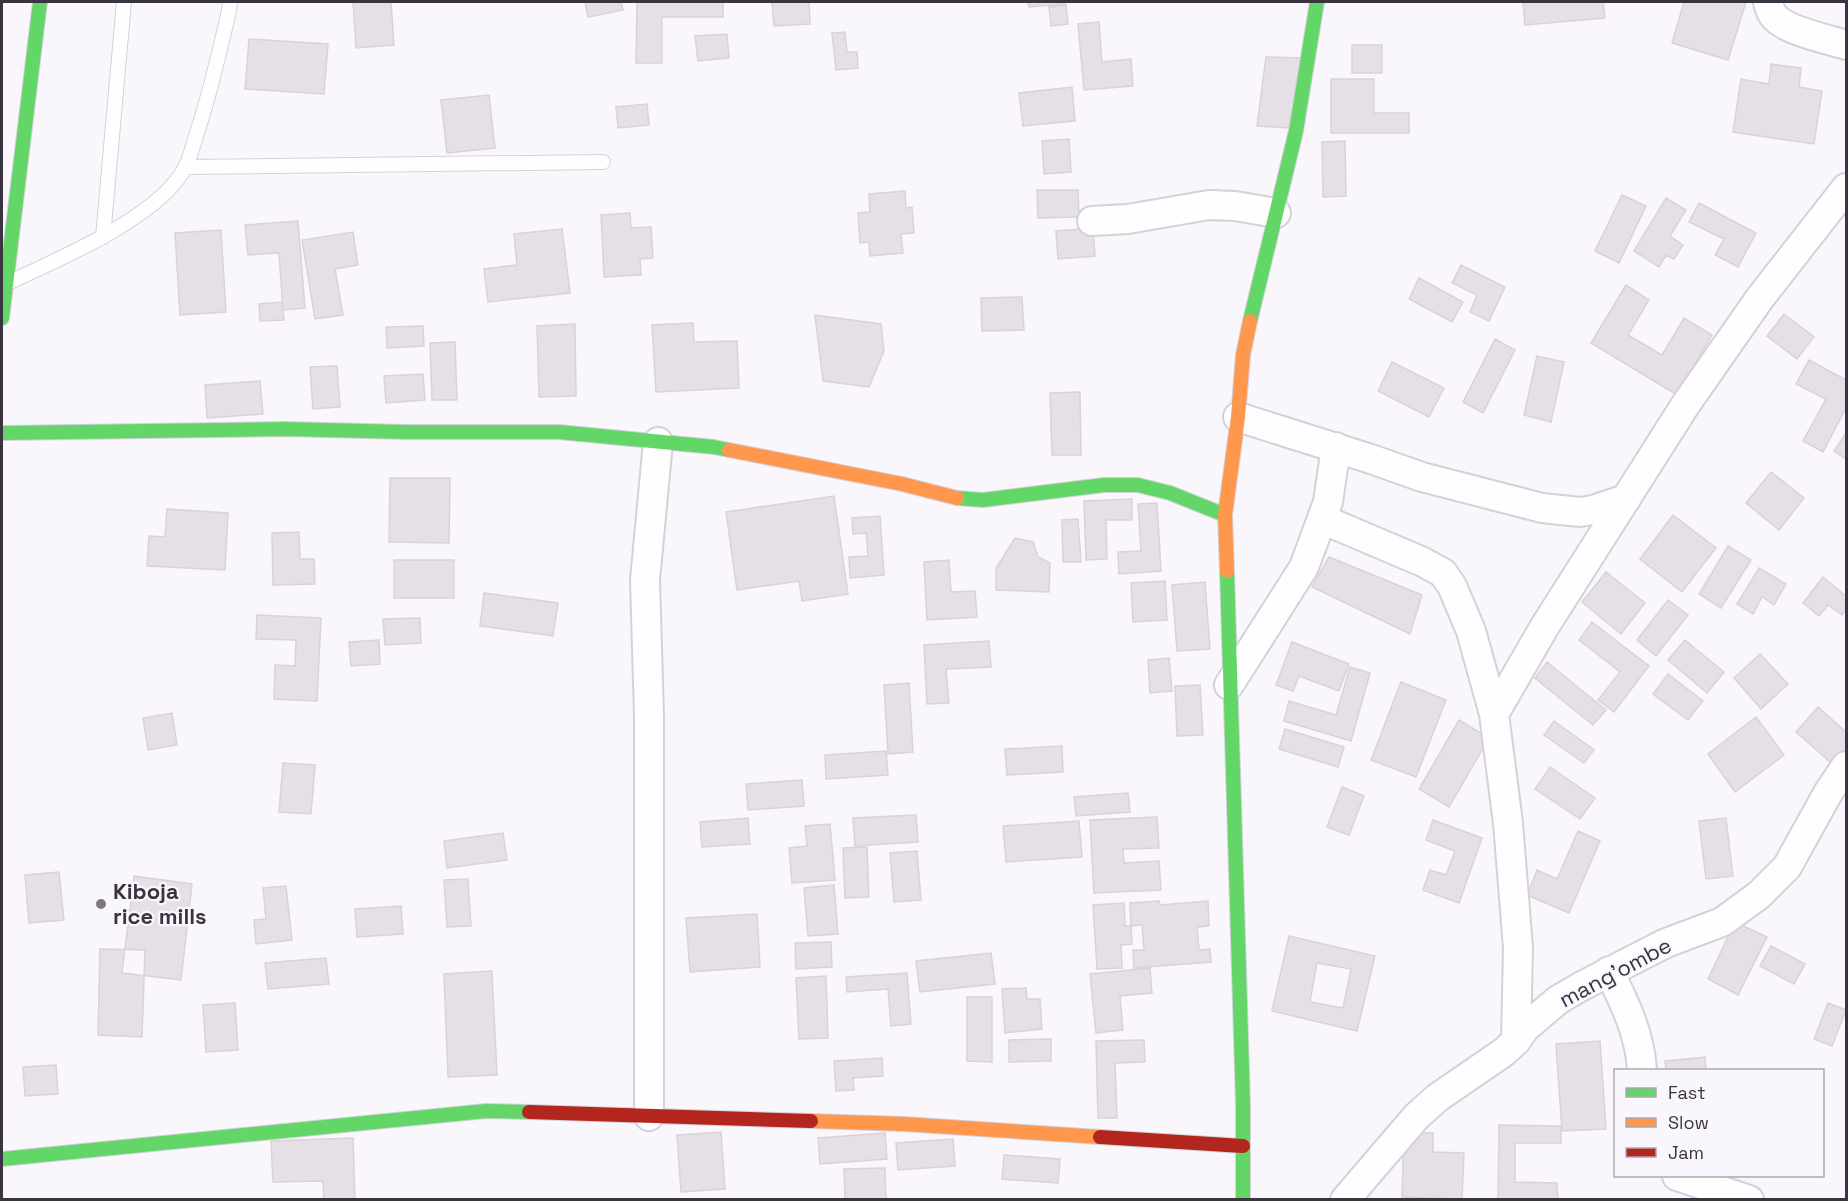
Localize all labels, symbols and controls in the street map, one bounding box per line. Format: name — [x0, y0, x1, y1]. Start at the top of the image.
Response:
place label: Kiboja rice mills — [113, 877, 207, 930]
marker: Kiboja rice mills — [94, 897, 108, 911]
street label: mang'ombe — [1554, 931, 1676, 1013]
legend — [1614, 1069, 1824, 1177]
text: Fast — [1668, 1081, 1705, 1104]
text: Slow — [1668, 1111, 1709, 1134]
text: Jam — [1668, 1141, 1704, 1164]

